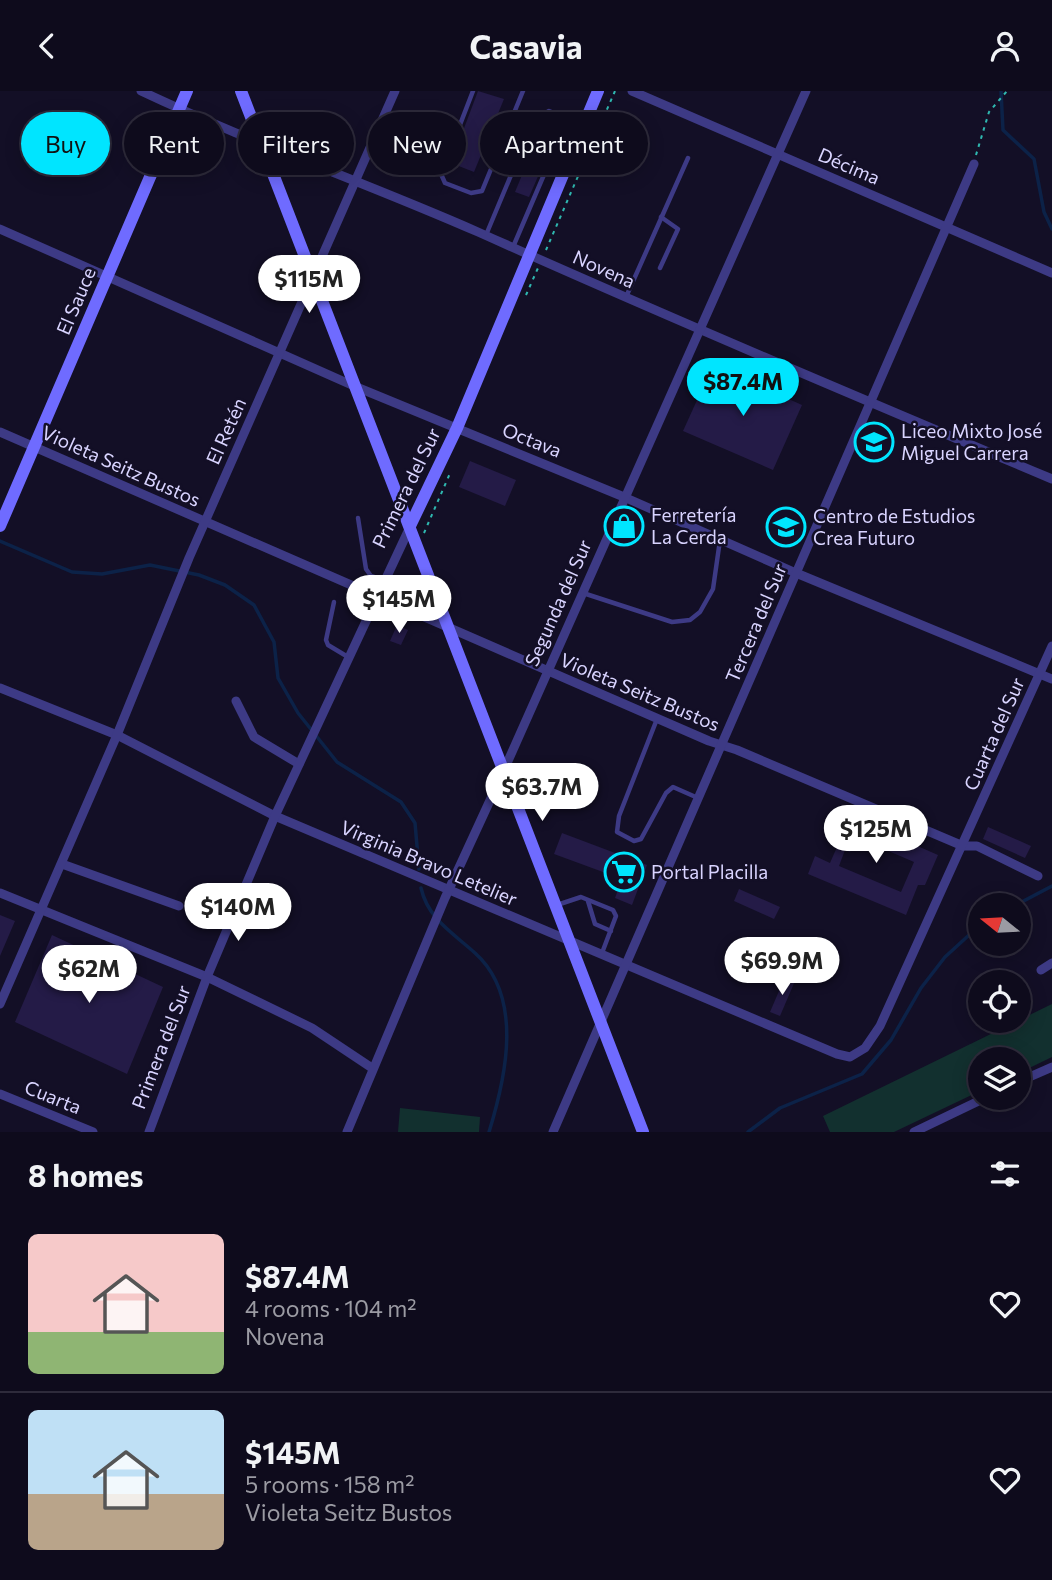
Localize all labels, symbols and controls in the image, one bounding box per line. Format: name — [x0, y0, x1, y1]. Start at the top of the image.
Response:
text: Casavia — [469, 26, 583, 66]
icon: back — [28, 27, 66, 65]
icon: person — [986, 27, 1024, 65]
chip: Buy — [21, 112, 110, 175]
chip: Rent — [124, 112, 224, 175]
chip: Filters — [238, 112, 354, 175]
chip: New — [368, 112, 466, 175]
chip: Apartment — [480, 112, 648, 175]
street label: Décima — [815, 142, 884, 189]
street label: Novena — [570, 245, 639, 292]
pin: $115M — [260, 255, 358, 315]
street label: El Sauce — [51, 264, 100, 338]
text: $115M — [274, 264, 344, 292]
pin: $87.4M — [686, 359, 800, 418]
text: $87.4M — [703, 367, 783, 395]
street label: El Retén — [201, 394, 250, 468]
street label: Octava — [499, 417, 565, 462]
place label: Liceo Mixto José Miguel Carrera — [901, 419, 1042, 464]
street label: Violeta Seitz Bustos — [38, 420, 204, 511]
school or university icon: Liceo Mixto José Miguel Carrera — [853, 421, 895, 463]
street label: Primera del Sur — [367, 424, 445, 552]
place label: Ferretería La Cerda — [651, 503, 736, 548]
place label: Centro de Estudios Crea Futuro — [813, 504, 975, 549]
shop icon: Ferretería La Cerda — [603, 505, 645, 547]
school or university icon: Centro de Estudios Crea Futuro — [765, 506, 807, 548]
street label: Segunda del Sur — [519, 535, 596, 670]
street label: Tercera del Sur — [720, 559, 791, 686]
pin: $145M — [350, 575, 448, 635]
text: $145M — [362, 584, 436, 612]
street label: Violeta Seitz Bustos — [557, 648, 723, 736]
street label: Cuarta del Sur — [958, 673, 1029, 794]
pin: $63.7M — [485, 763, 599, 823]
text: $63.7M — [502, 772, 583, 800]
pin: $125M — [827, 805, 925, 865]
text: $125M — [840, 814, 912, 842]
street label: Virginia Bravo Letelier — [337, 815, 521, 910]
supermarket icon: Portal Placilla — [603, 851, 645, 893]
place label: Portal Placilla — [651, 860, 768, 883]
pin: $140M — [189, 883, 287, 943]
text: $140M — [200, 892, 276, 920]
north arrow — [968, 893, 1031, 955]
map controls — [968, 893, 1031, 1110]
pin: $69.9M — [725, 937, 839, 997]
pin: $62M — [48, 946, 130, 1005]
text: $69.9M — [740, 946, 824, 974]
text: $62M — [58, 954, 120, 982]
button: locate — [968, 970, 1031, 1033]
street label: Primera del Sur — [126, 981, 195, 1112]
button: layers — [968, 1047, 1031, 1110]
street label: Cuarta — [22, 1075, 85, 1118]
icon: filters — [986, 1155, 1024, 1193]
text: 8 homes — [28, 1156, 144, 1193]
text: $87.4M — [245, 1257, 350, 1294]
icon: home — [84, 1262, 168, 1346]
icon: heart — [986, 1285, 1024, 1323]
text: 4 rooms · 104 m² — [245, 1294, 417, 1322]
text: Novena — [245, 1322, 324, 1350]
text: $145M — [245, 1433, 341, 1470]
icon: home — [84, 1438, 168, 1522]
icon: heart — [986, 1461, 1024, 1499]
text: 5 rooms · 158 m² — [245, 1470, 414, 1498]
text: Violeta Seitz Bustos — [245, 1498, 452, 1526]

